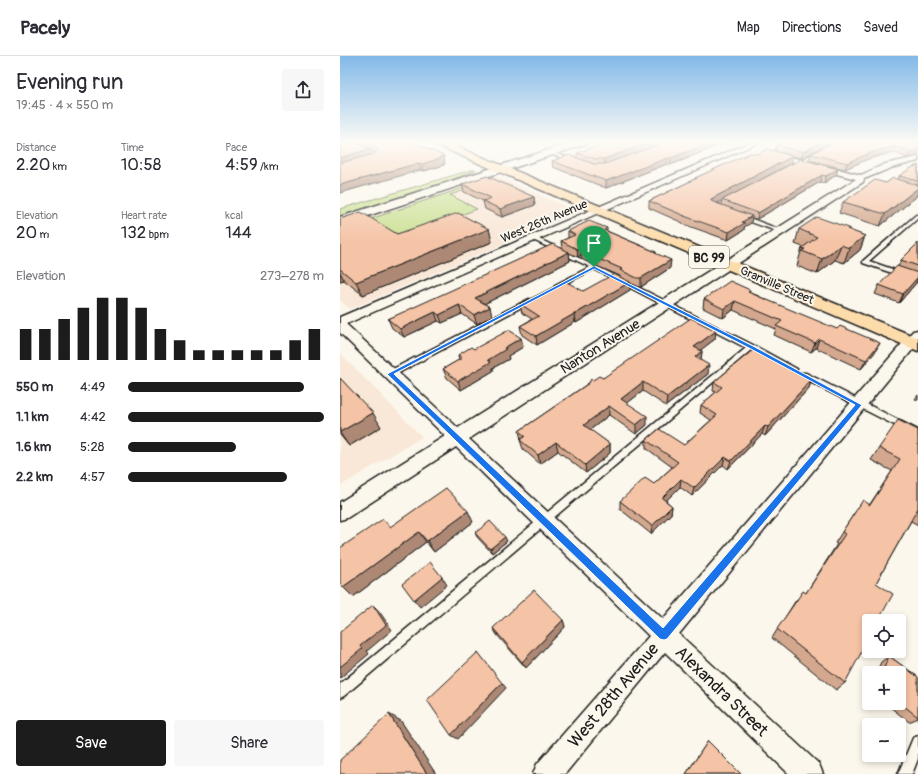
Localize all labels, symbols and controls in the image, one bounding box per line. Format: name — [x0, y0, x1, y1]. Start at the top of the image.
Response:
text: Pacely — [20, 16, 70, 40]
text: Map — [737, 19, 760, 36]
text: Directions — [782, 19, 841, 36]
text: Saved — [863, 19, 898, 36]
text: Evening run — [16, 68, 124, 96]
button: share — [282, 69, 324, 111]
text: 19:45 · 4 × 550 m — [16, 97, 113, 113]
text: Distance — [16, 141, 56, 154]
text: Time — [121, 141, 144, 154]
text: Pace — [225, 141, 247, 154]
text: 2.20 — [16, 154, 50, 175]
text: 10:58 — [121, 154, 161, 175]
text: 4:59 — [225, 154, 258, 175]
text: km — [50, 160, 67, 173]
text: /km — [258, 160, 278, 173]
street label: West 26th Avenue — [499, 196, 590, 246]
text: Elevation — [16, 209, 58, 222]
text: Heart rate — [121, 209, 167, 222]
text: kcal — [225, 209, 243, 222]
text: 20 — [16, 222, 37, 243]
text: 132 — [121, 222, 146, 243]
text: 144 — [225, 222, 252, 243]
pin — [577, 226, 611, 267]
text: m — [37, 228, 49, 241]
text: bpm — [146, 228, 169, 241]
icon: arrive — [583, 232, 605, 254]
road number: BC 99 — [689, 246, 729, 268]
street label: Granville Street — [738, 263, 816, 308]
text: Elevation — [16, 268, 66, 284]
text: 273–278 m — [260, 268, 324, 284]
street label: Nanton Avenue — [557, 315, 643, 378]
text: 550 m — [16, 379, 53, 395]
text: 4:49 — [80, 379, 105, 395]
text: 1.1 km — [16, 409, 49, 425]
text: 4:42 — [80, 409, 106, 425]
text: 1.6 km — [16, 439, 51, 455]
text: 5:28 — [80, 439, 104, 455]
text: 2.2 km — [16, 469, 53, 485]
text: 4:57 — [80, 469, 105, 485]
map controls — [862, 614, 906, 762]
button: locate — [862, 614, 906, 658]
street label: West 28th Avenue — [564, 638, 664, 752]
street label: Alexandra Street — [671, 642, 773, 741]
button: + — [862, 666, 906, 710]
button: − — [862, 718, 906, 762]
button: Save — [16, 720, 166, 766]
button: Share — [174, 720, 324, 766]

